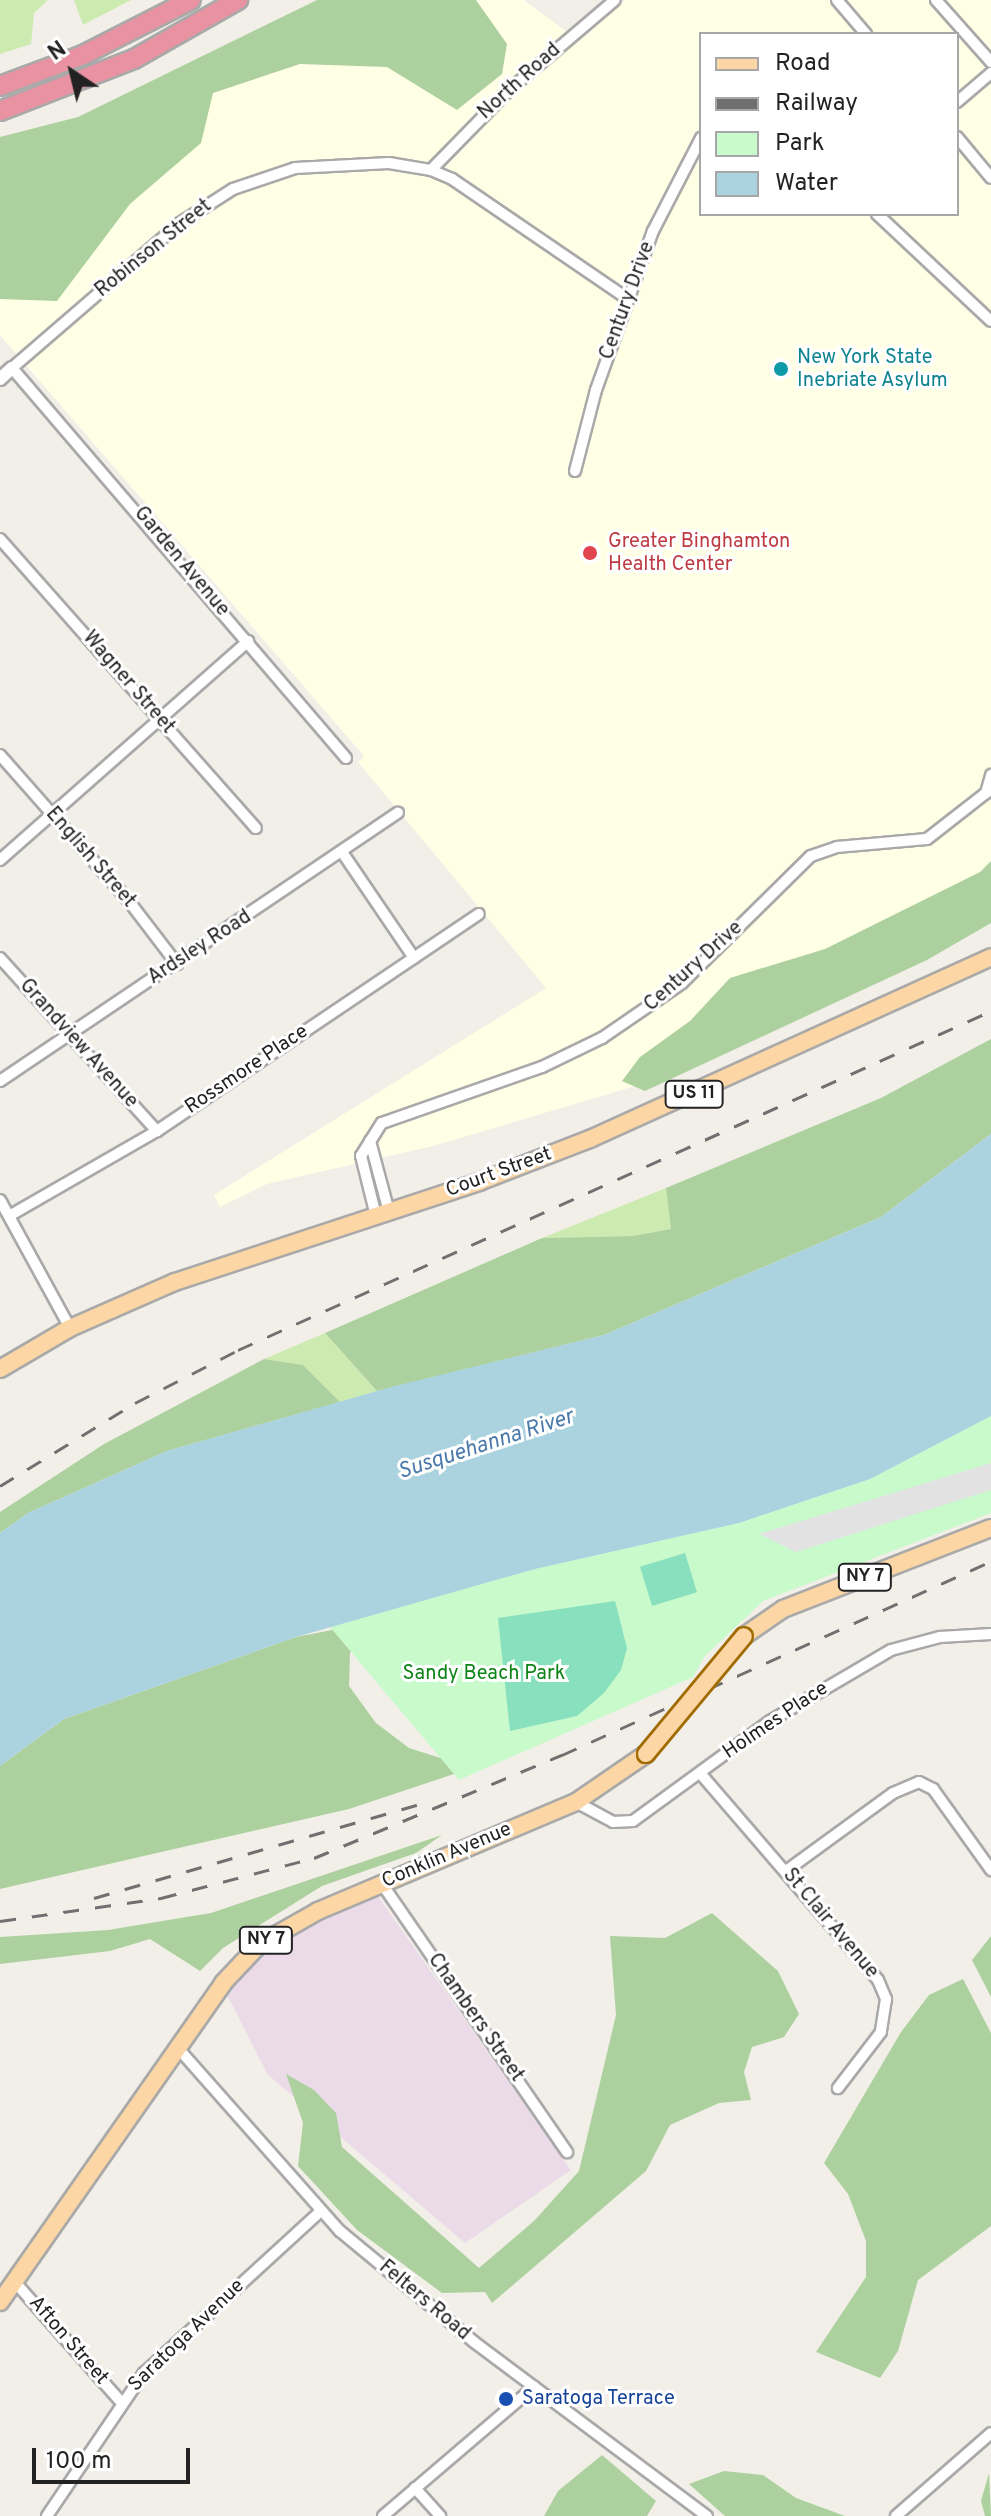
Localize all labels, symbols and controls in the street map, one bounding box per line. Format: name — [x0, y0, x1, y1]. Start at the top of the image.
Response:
north arrow — [32, 32, 112, 112]
legend — [699, 32, 959, 216]
text: N — [44, 36, 72, 68]
street label: North Road — [474, 39, 566, 125]
text: Road — [775, 49, 831, 79]
text: Railway — [775, 89, 858, 119]
text: Park — [775, 129, 825, 159]
text: Water — [775, 169, 838, 199]
street label: Robinson Street — [91, 195, 217, 303]
street label: Century Drive — [596, 239, 660, 363]
place label: New York State Inebriate Asylum — [797, 346, 949, 393]
marker: New York State Inebriate Asylum — [772, 360, 790, 378]
street label: Garden Avenue — [128, 502, 234, 622]
place label: Greater Binghamton Health Center — [608, 530, 790, 577]
marker: Greater Binghamton Health Center — [579, 542, 601, 564]
street label: Wagner Street — [77, 627, 179, 739]
street label: English Street — [40, 803, 140, 913]
street label: Ardsley Road — [144, 906, 256, 990]
street label: Century Drive — [640, 917, 748, 1017]
street label: Grandview Avenue — [13, 974, 143, 1114]
street label: Rossmore Place — [181, 1020, 313, 1120]
road number: US 11 — [664, 1080, 724, 1108]
street label: Court Street — [443, 1143, 555, 1203]
water label: Susquehanna River — [395, 1404, 577, 1486]
road number: NY 7 — [837, 1563, 893, 1591]
park label: Sandy Beach Park — [403, 1662, 565, 1686]
street label: Holmes Place — [719, 1677, 833, 1765]
street label: Conklin Avenue — [378, 1818, 516, 1894]
street label: St Clair Avenue — [777, 1864, 883, 1984]
road number: NY 7 — [238, 1926, 294, 1954]
street label: Chambers Street — [422, 1949, 528, 2087]
street label: Felters Road — [373, 2256, 475, 2346]
street label: Saratoga Avenue — [124, 2274, 250, 2398]
street label: Afton Street — [23, 2292, 113, 2390]
place label: Saratoga Terrace — [522, 2387, 675, 2411]
marker: Saratoga Terrace — [497, 2390, 515, 2408]
scale bar — [36, 2432, 194, 2482]
text: 100 m — [46, 2447, 112, 2477]

